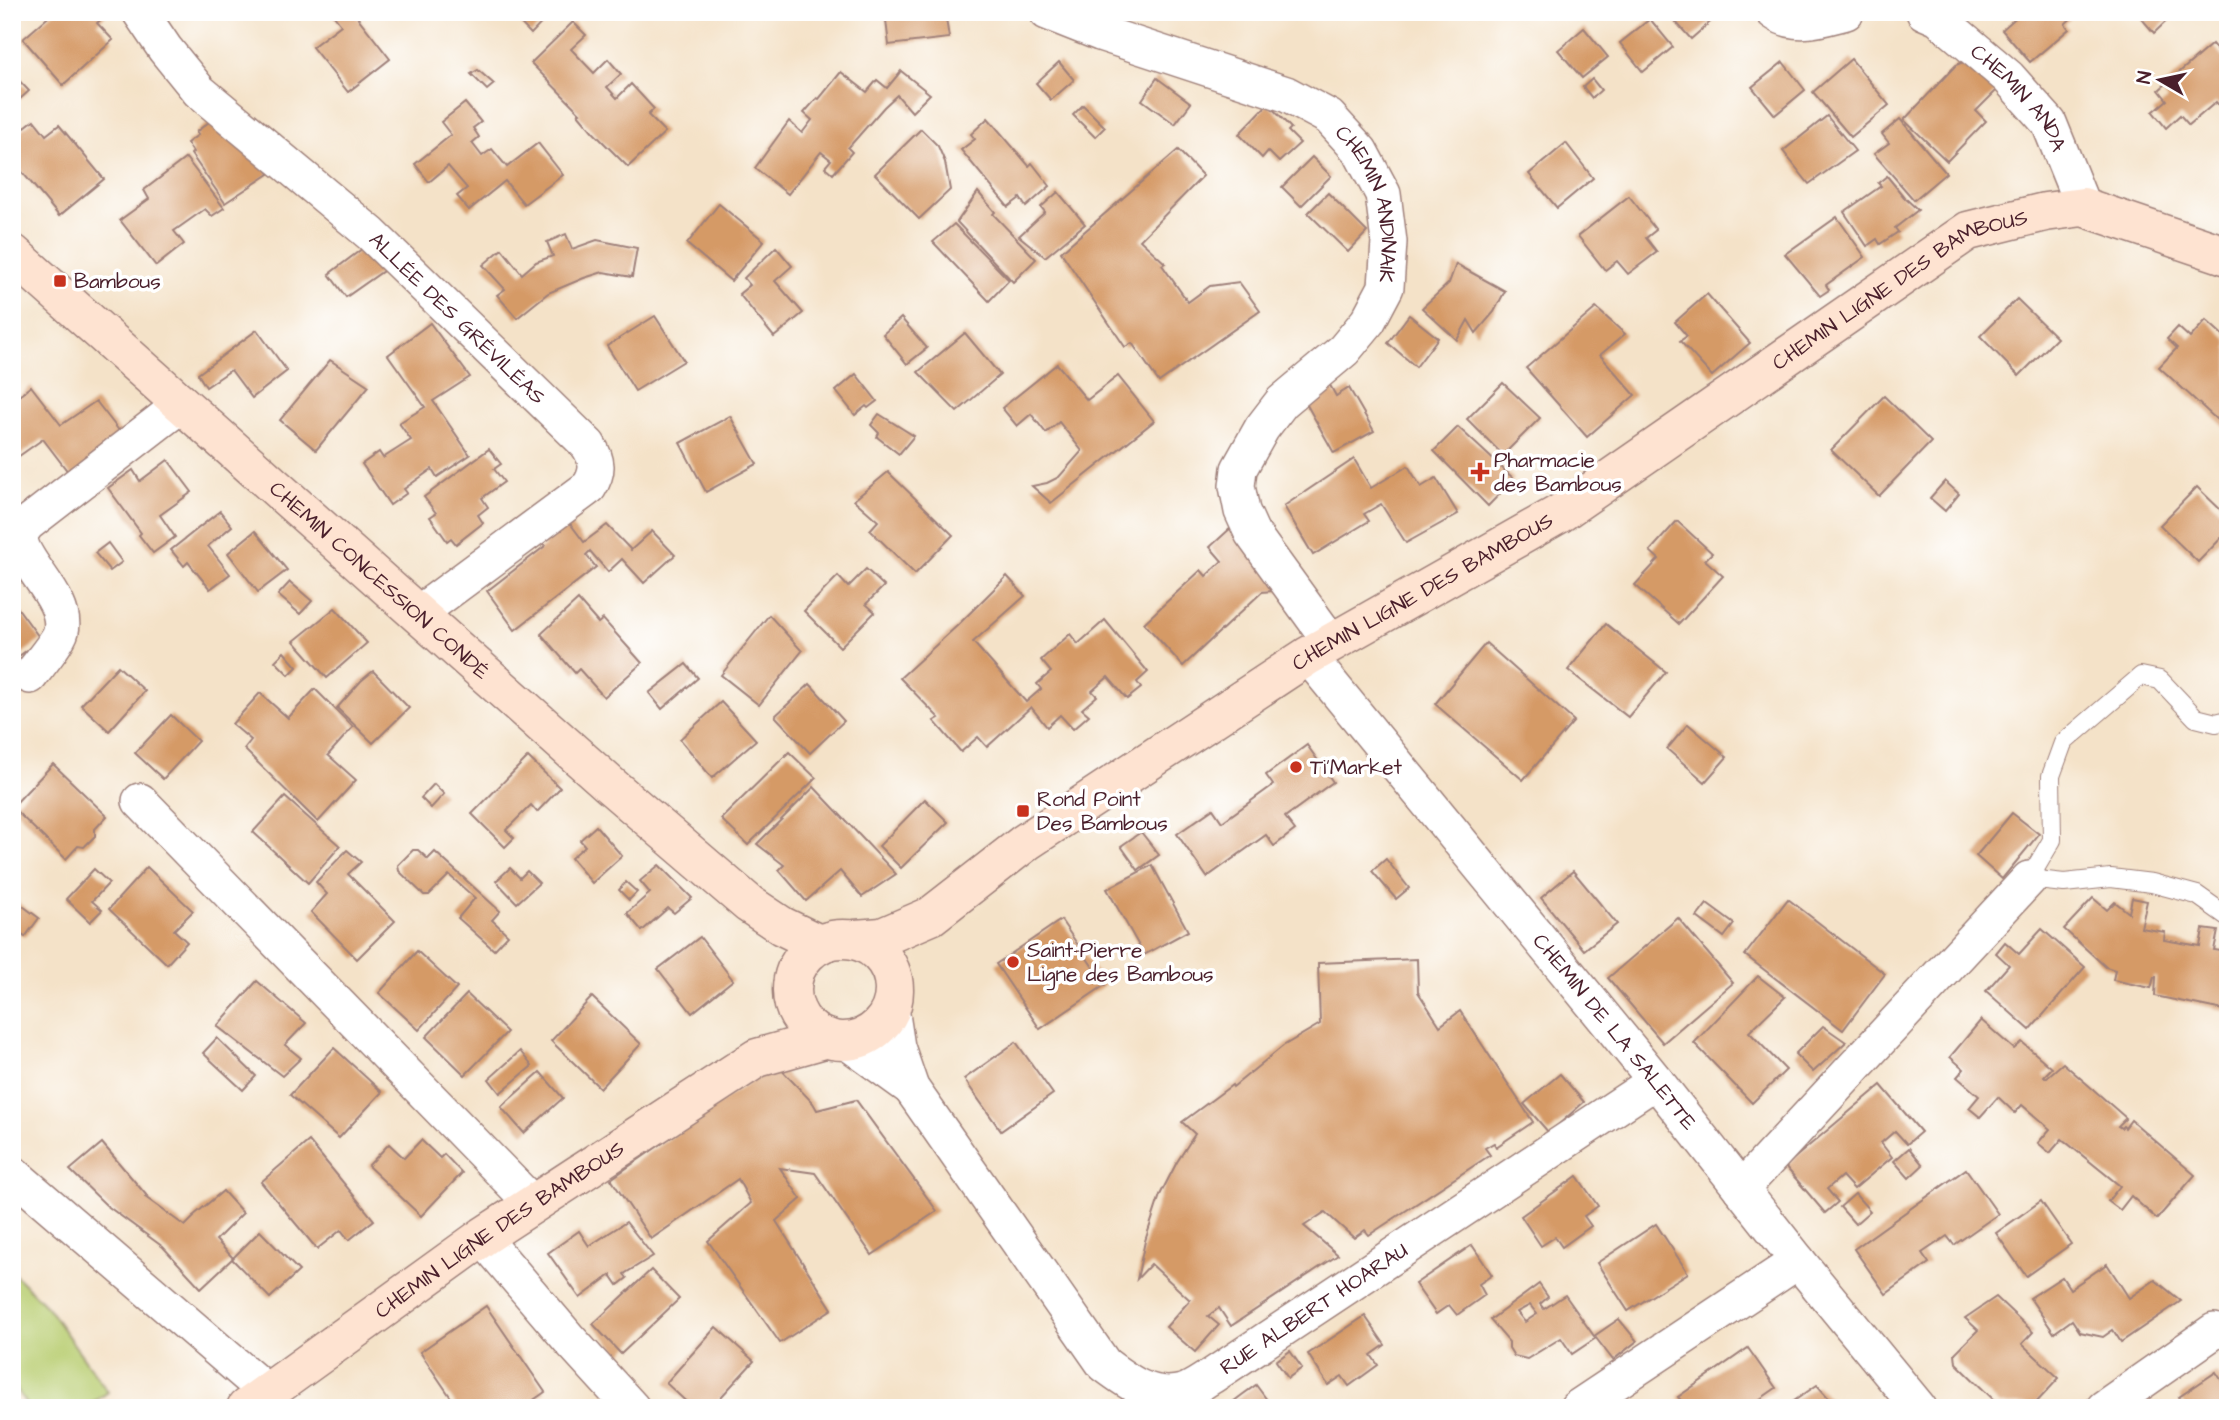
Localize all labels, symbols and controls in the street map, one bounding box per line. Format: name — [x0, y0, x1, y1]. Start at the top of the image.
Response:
street label: CHEMIN ANDA — [1964, 37, 2073, 157]
north arrow — [2124, 46, 2194, 116]
text: N — [2130, 69, 2159, 86]
street label: CHEMIN ANDINAIK — [1328, 119, 1403, 284]
street label: CHEMIN LIGNE DES BAMBOUS — [1766, 203, 2031, 377]
street label: ALLÉE DES GRÉVILÉAS — [362, 226, 552, 411]
place label: Bambous — [74, 267, 161, 296]
marker: Bambous — [52, 273, 68, 289]
place label: Pharmacie des Bambous — [1494, 446, 1622, 499]
marker: Pharmacie des Bambous — [1472, 464, 1488, 480]
street label: CHEMIN CONCESSION CONDÉ — [263, 475, 496, 687]
street label: CHEMIN LIGNE DES BAMBOUS — [1286, 506, 1559, 678]
place label: Ti'Market — [1310, 753, 1403, 782]
marker: Ti'Market — [1288, 759, 1304, 775]
place label: Rond Point Des Bambous — [1037, 785, 1168, 838]
marker: Rond Point Des Bambous — [1015, 803, 1031, 819]
street label: CHEMIN DE LA SALETTE — [1526, 927, 1704, 1137]
place label: Saint-Pierre Ligne des Bambous — [1027, 936, 1214, 991]
marker: Saint-Pierre Ligne des Bambous — [1005, 954, 1021, 970]
street label: CHEMIN LIGNE DES BAMBOUS — [369, 1134, 630, 1325]
street label: RUE ALBERT HOARAU — [1214, 1236, 1414, 1382]

